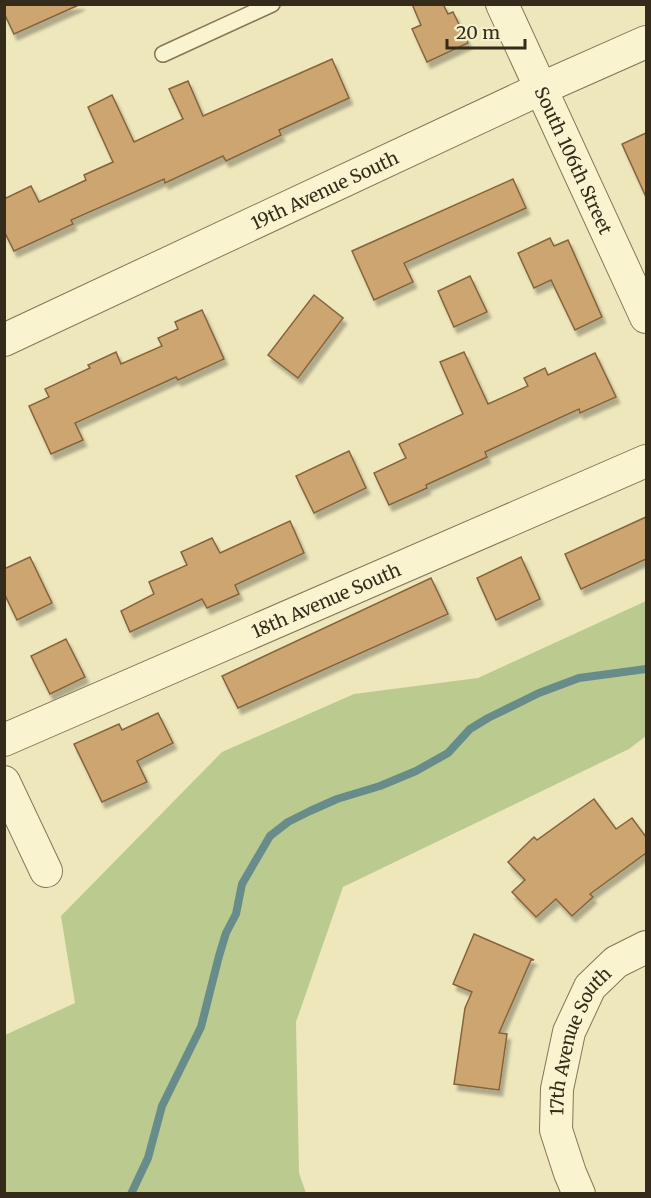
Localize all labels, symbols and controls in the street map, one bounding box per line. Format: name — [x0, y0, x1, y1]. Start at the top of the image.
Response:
scale bar — [447, 12, 525, 50]
text: 20 m — [456, 21, 500, 44]
street label: South 106th Street — [530, 83, 618, 238]
street label: 19th Avenue South — [247, 145, 402, 234]
street label: 18th Avenue South — [248, 558, 404, 643]
street label: 17th Avenue South — [545, 962, 616, 1116]

